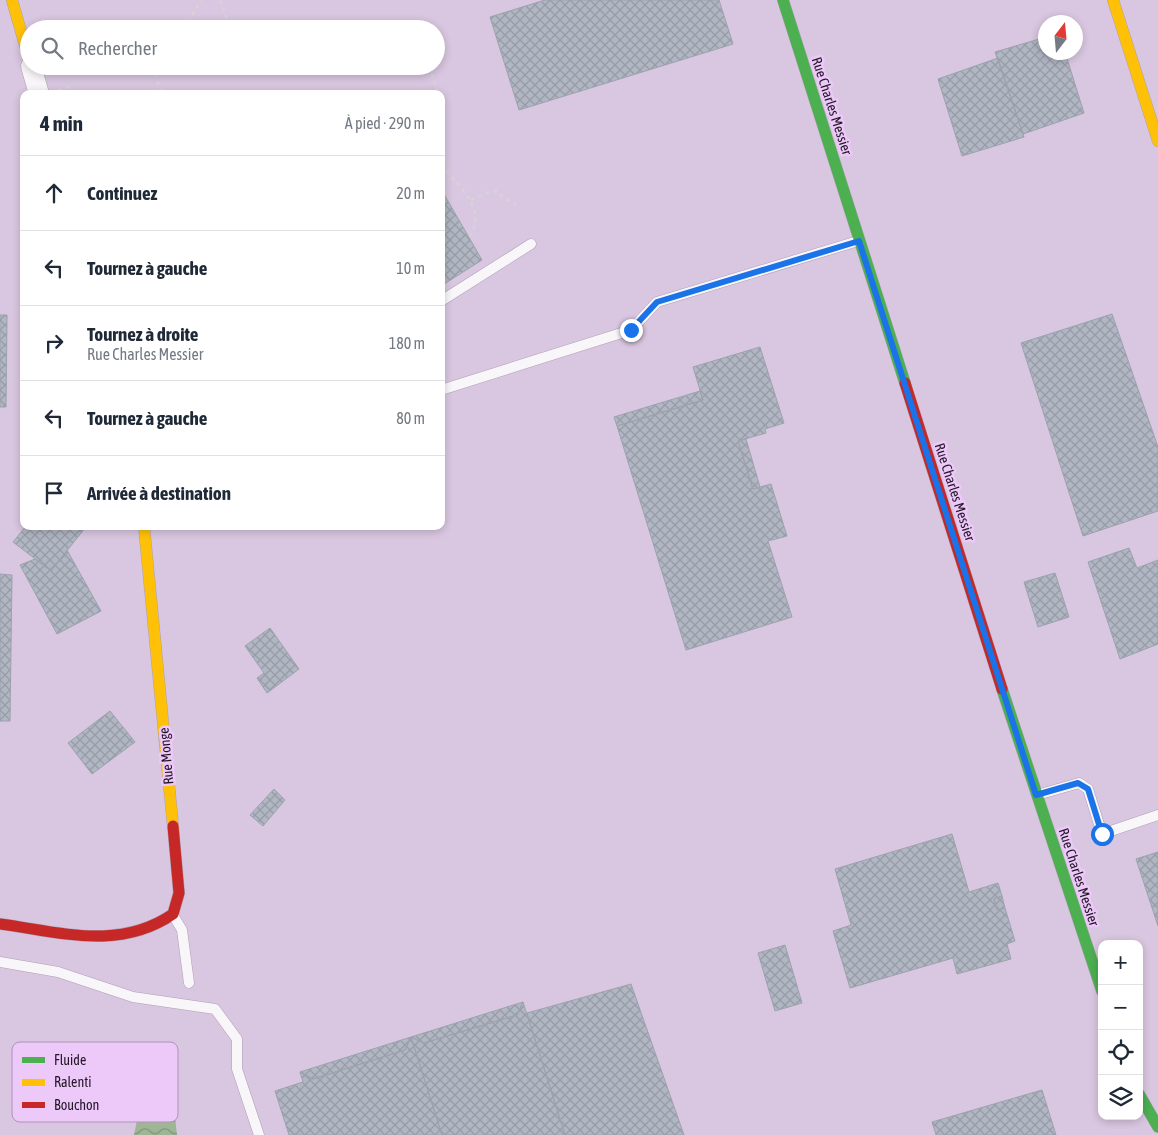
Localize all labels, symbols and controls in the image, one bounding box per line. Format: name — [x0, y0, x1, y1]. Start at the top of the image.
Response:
north arrow — [1038, 15, 1083, 60]
search box — [20, 20, 445, 75]
icon: search — [38, 34, 66, 62]
text: Rechercher — [78, 37, 157, 59]
street label: Rue Charles Messier — [809, 55, 856, 158]
text: 4 min — [40, 111, 83, 135]
text: À pied · 290 m — [345, 114, 425, 132]
icon: ahead — [40, 179, 68, 207]
text: Continuez — [87, 182, 157, 204]
text: 20 m — [396, 184, 425, 202]
icon: left — [40, 254, 68, 282]
text: Tournez à gauche — [87, 257, 207, 279]
text: 10 m — [396, 259, 425, 277]
route end — [620, 319, 643, 342]
text: Tournez à droite — [87, 323, 198, 345]
icon: right — [40, 329, 68, 357]
text: 180 m — [389, 334, 425, 352]
text: Rue Charles Messier — [87, 345, 203, 363]
icon: left — [40, 404, 68, 432]
text: Tournez à gauche — [87, 407, 207, 429]
text: 80 m — [396, 409, 425, 427]
street label: Rue Charles Messier — [932, 441, 979, 544]
icon: arrive — [40, 479, 68, 507]
text: Arrivée à destination — [87, 482, 231, 504]
street label: Rue Monge — [156, 727, 176, 785]
route start — [1091, 823, 1114, 846]
street label: Rue Charles Messier — [1056, 826, 1103, 929]
map controls — [1098, 940, 1143, 1120]
button: + — [1098, 940, 1143, 985]
button: − — [1098, 985, 1143, 1030]
button: locate — [1098, 1030, 1143, 1075]
legend — [12, 1042, 178, 1122]
text: Fluide — [54, 1052, 86, 1068]
text: Ralenti — [54, 1074, 91, 1090]
button: layers — [1098, 1075, 1143, 1120]
text: Bouchon — [54, 1097, 99, 1113]

